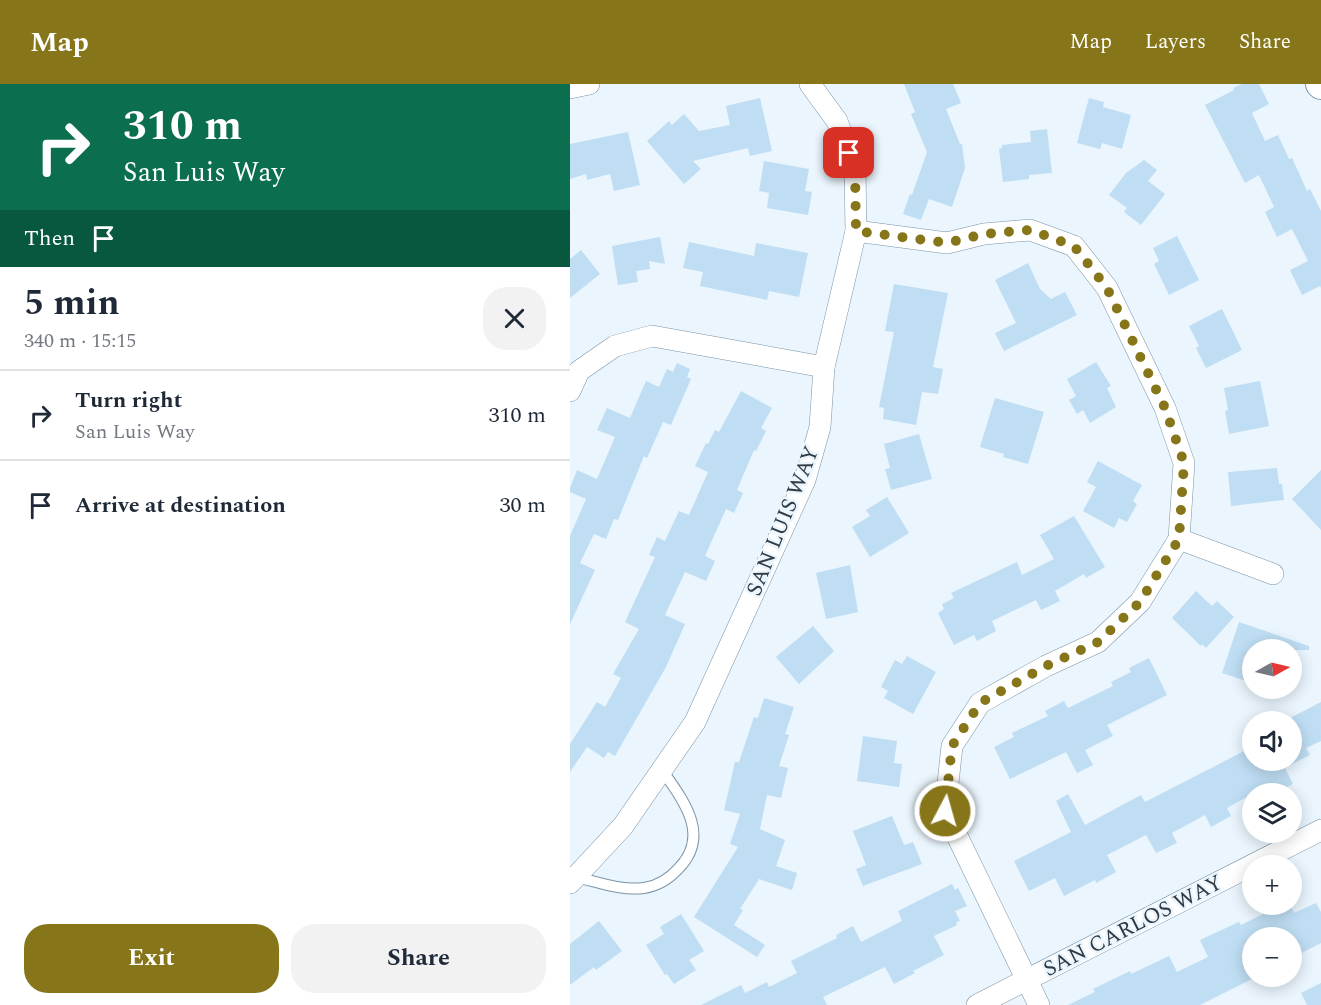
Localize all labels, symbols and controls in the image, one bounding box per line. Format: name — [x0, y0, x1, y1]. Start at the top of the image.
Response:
text: Map — [30, 21, 89, 64]
text: Map — [1070, 26, 1112, 58]
text: Layers — [1145, 26, 1206, 58]
text: Share — [1239, 26, 1291, 58]
text: 310 m — [123, 95, 242, 158]
icon: right — [24, 108, 102, 186]
pin — [823, 127, 874, 178]
icon: arrive — [832, 136, 865, 169]
text: San Luis Way — [123, 152, 285, 194]
text: Then — [24, 222, 75, 255]
icon: arrive — [87, 222, 120, 255]
text: 5 min — [24, 276, 120, 331]
button: close — [483, 287, 546, 350]
text: 340 m · 15:15 — [24, 326, 136, 356]
text: Turn right — [75, 384, 182, 417]
icon: right — [24, 399, 57, 432]
text: 310 m — [489, 399, 546, 432]
text: San Luis Way — [75, 417, 195, 447]
street label: SAN LUIS WAY — [738, 441, 828, 601]
icon: arrive — [24, 489, 57, 522]
text: Arrive at destination — [75, 489, 286, 522]
text: 30 m — [500, 489, 546, 522]
north arrow — [1242, 639, 1302, 699]
map controls — [1242, 639, 1302, 987]
button: sound — [1242, 711, 1302, 771]
position arrow — [913, 779, 977, 843]
button: layers — [1242, 783, 1302, 843]
button: + — [1242, 855, 1302, 915]
street label: SAN CARLOS WAY — [1037, 866, 1229, 986]
button: Exit — [24, 924, 279, 993]
button: Share — [291, 924, 546, 993]
button: − — [1242, 927, 1302, 987]

